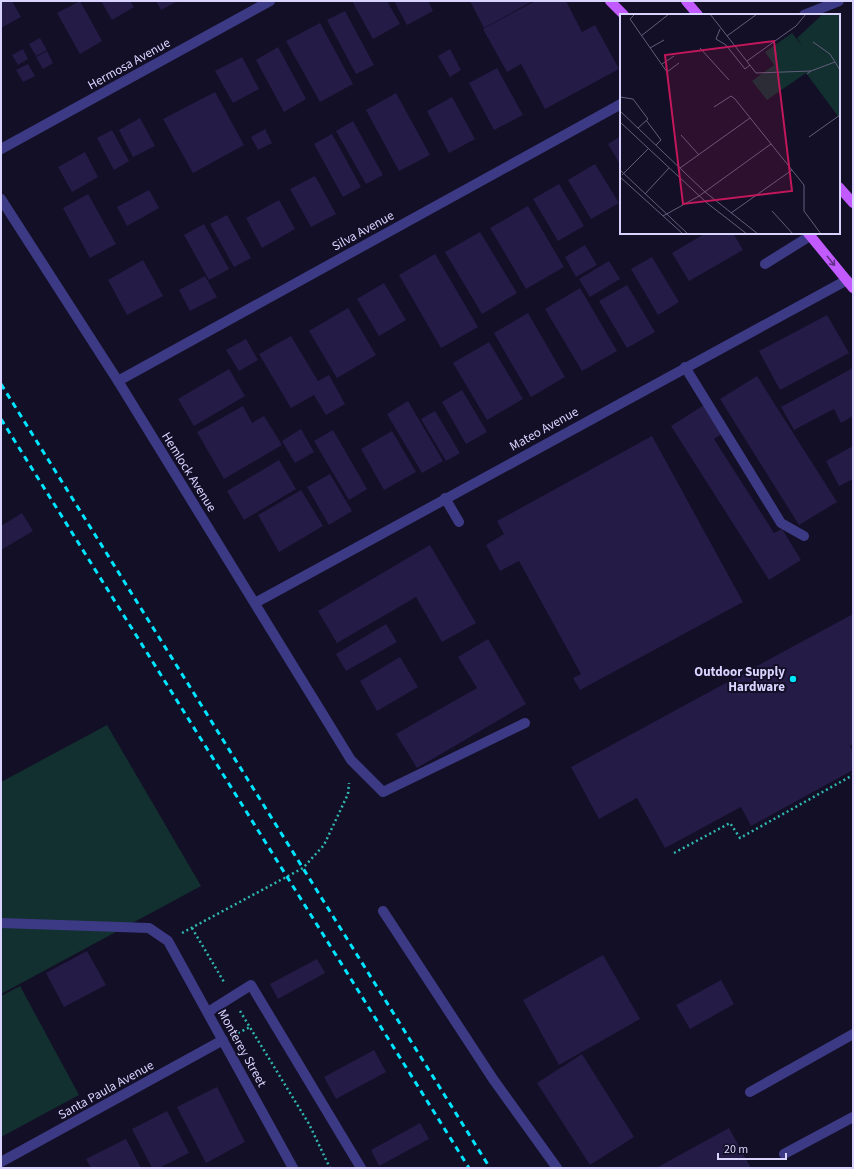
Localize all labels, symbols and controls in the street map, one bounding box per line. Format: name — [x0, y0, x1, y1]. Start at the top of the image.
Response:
inset map — [620, 14, 840, 234]
street label: Hermosa Avenue — [84, 34, 174, 94]
street label: Silva Avenue — [329, 207, 397, 255]
one-way arrow — [826, 255, 835, 266]
street label: Mateo Avenue — [506, 403, 582, 455]
street label: Hemlock Avenue — [157, 429, 221, 515]
place label: Outdoor Supply Hardware — [694, 663, 785, 696]
marker: Outdoor Supply Hardware — [788, 674, 798, 684]
street label: Monterey Street — [213, 1006, 271, 1091]
street label: Santa Paula Avenue — [55, 1056, 157, 1124]
scale bar — [718, 1135, 786, 1161]
text: 20 m — [724, 1141, 748, 1158]

